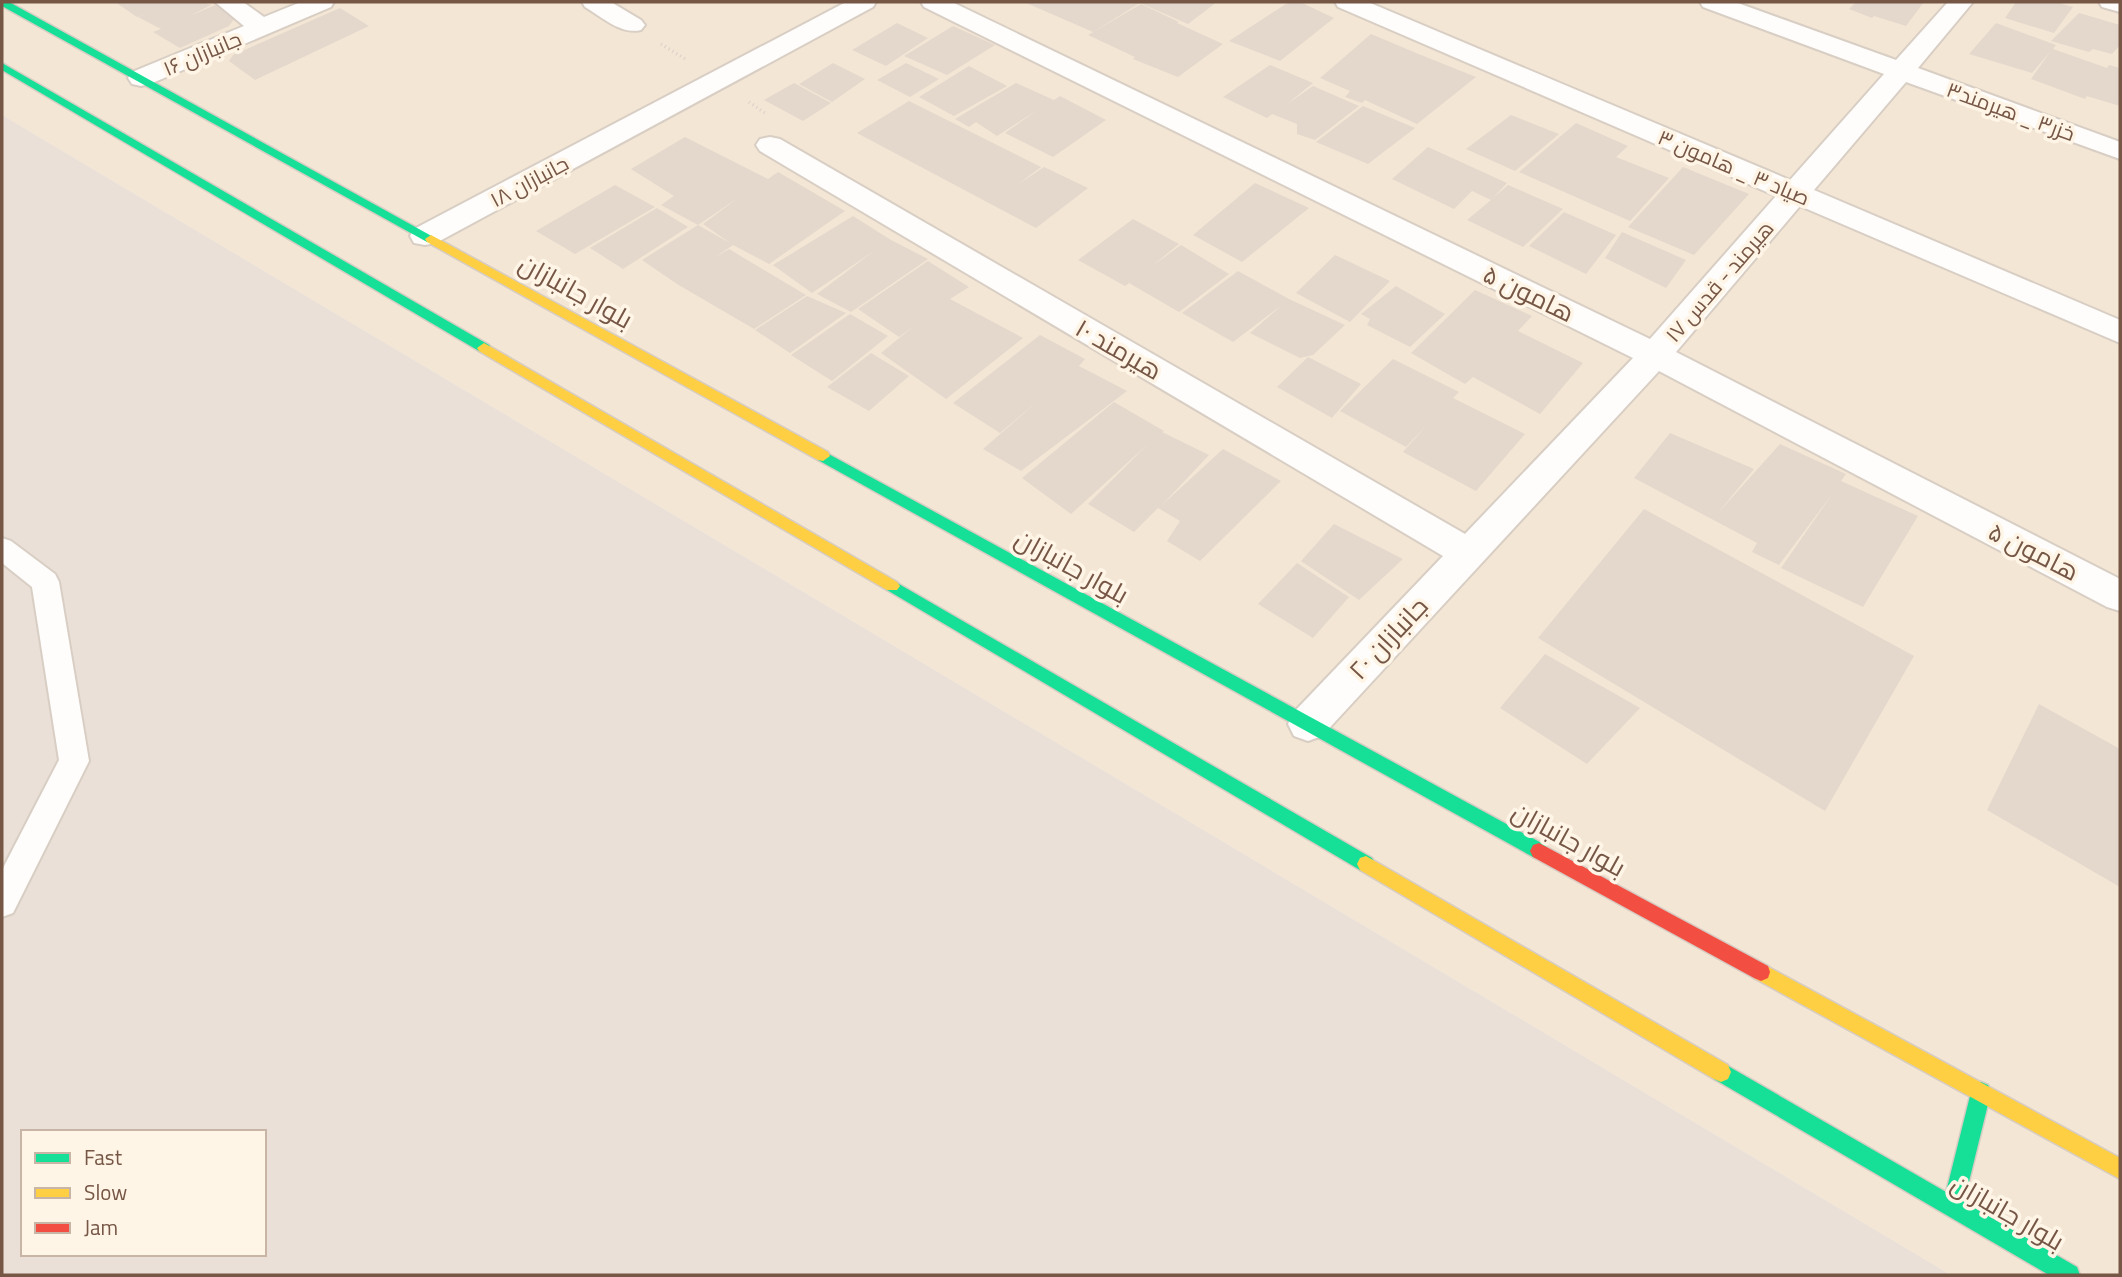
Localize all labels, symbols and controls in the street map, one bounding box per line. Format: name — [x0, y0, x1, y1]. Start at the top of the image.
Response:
street label: جانبازان ۱۶ — [158, 22, 246, 84]
street label: خزر۳ _ هیرمند۳ — [1942, 73, 2080, 149]
street label: صیاد ۳ _ هامون ۳ — [1653, 121, 1815, 213]
street label: جانبازان ۱۸ — [484, 147, 574, 215]
street label: هیرمند - قدس ۱۷ — [1657, 213, 1781, 349]
street label: بلوار جانبازان — [512, 244, 640, 338]
street label: هامون ۵ — [1477, 254, 1581, 332]
street label: هیرمند ۱۰ — [1068, 308, 1170, 390]
street label: هامون ۵ — [1982, 512, 2086, 590]
street label: بلوار جانبازان — [1008, 519, 1136, 613]
street label: جانبازان ۲۰ — [1339, 588, 1437, 688]
street label: بلوار جانبازان — [1505, 792, 1633, 886]
legend — [21, 1130, 266, 1256]
text: Fast — [84, 1141, 123, 1173]
street label: بلوار جانبازان — [1944, 1164, 2072, 1260]
text: Slow — [84, 1176, 127, 1208]
text: Jam — [84, 1211, 118, 1243]

